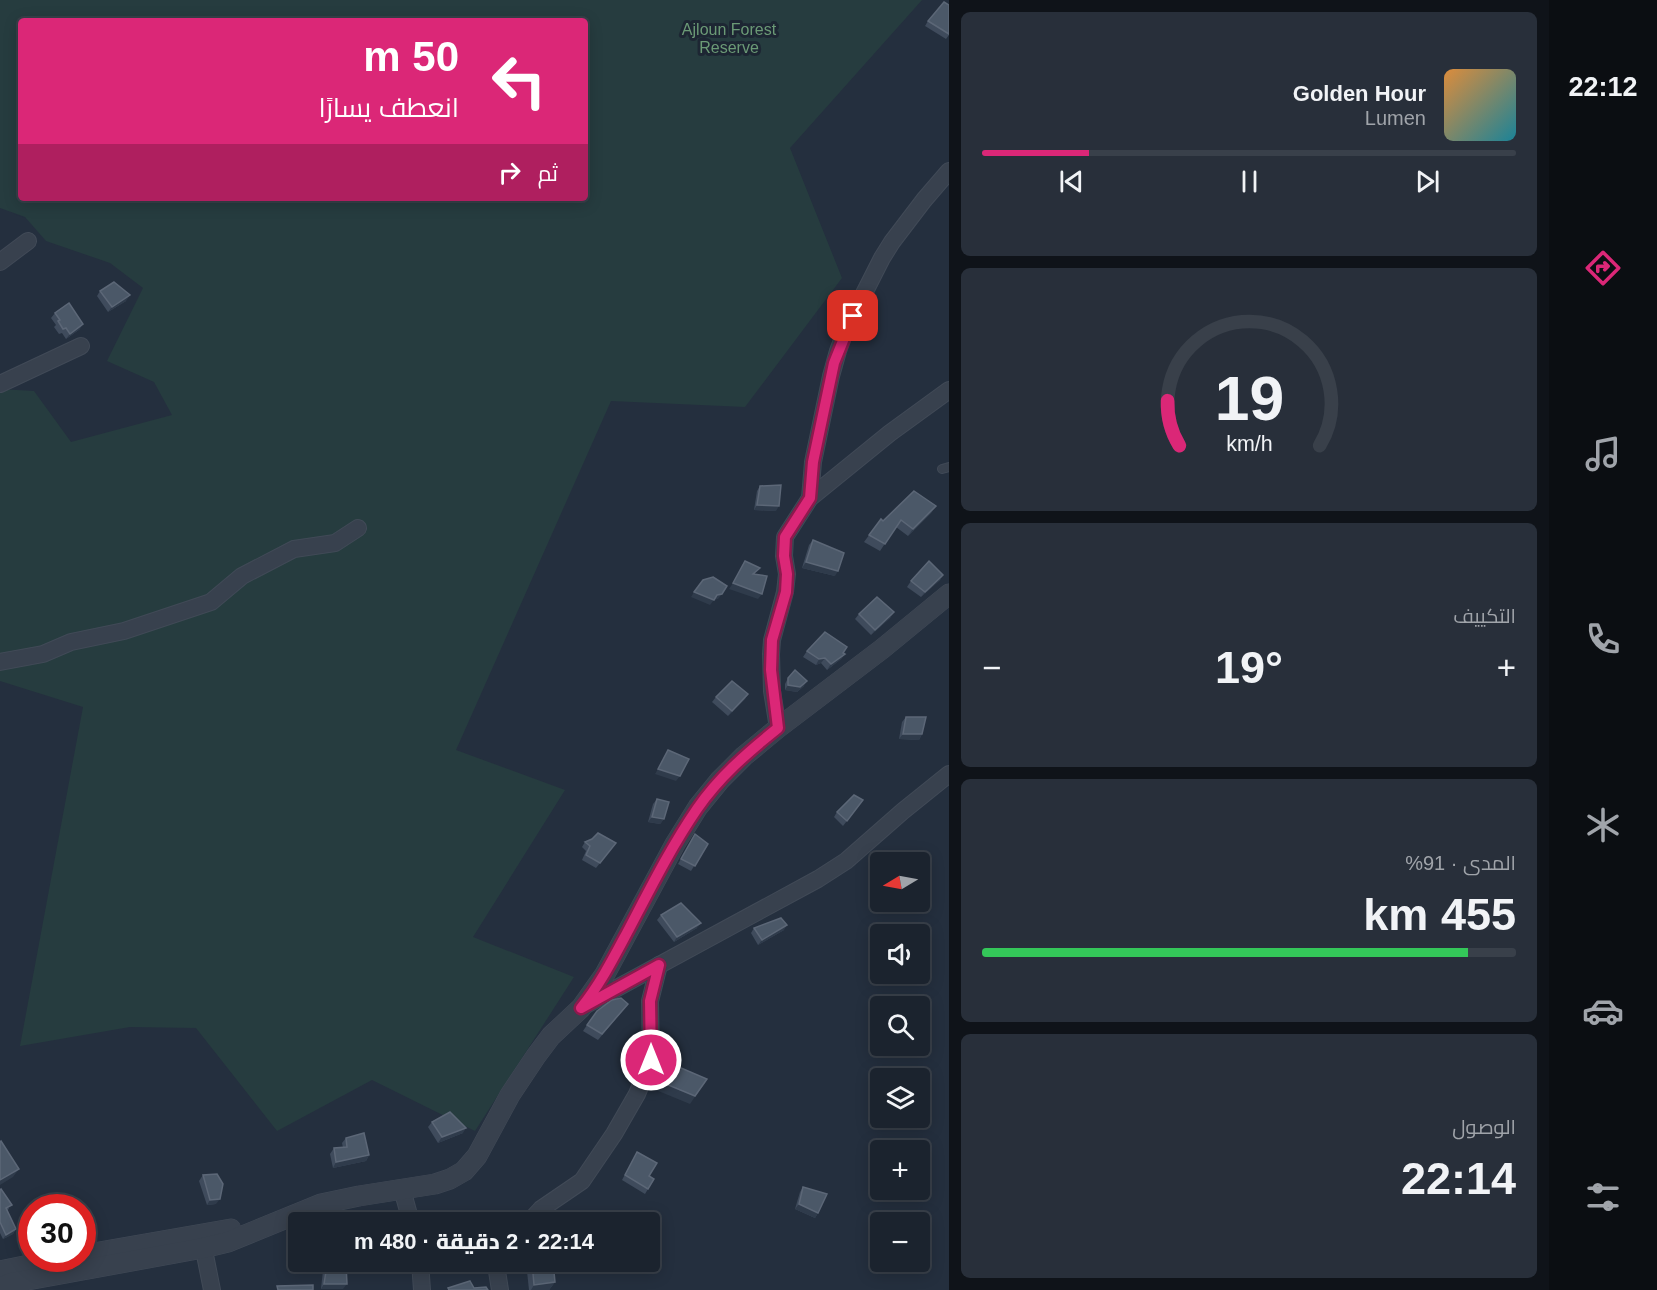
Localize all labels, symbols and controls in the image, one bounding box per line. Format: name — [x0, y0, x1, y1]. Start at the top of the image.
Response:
park label: Ajloun Forest Reserve — [682, 21, 777, 56]
text: 50 m — [363, 33, 459, 80]
icon: left — [480, 42, 558, 120]
text: 22:12 — [1568, 72, 1638, 102]
text: Golden Hour — [1293, 81, 1426, 106]
text: انعطف يسارًا — [318, 93, 459, 123]
text: Lumen — [1365, 107, 1426, 129]
icon: right — [493, 156, 526, 189]
text: ثم — [538, 161, 558, 186]
icon: previous — [1055, 165, 1088, 198]
icon: pause — [1233, 165, 1266, 198]
icon: next — [1411, 165, 1444, 198]
icon: directions — [1582, 247, 1624, 289]
pin — [827, 290, 878, 341]
icon: arrive — [836, 299, 869, 332]
text: 19 — [1214, 365, 1284, 434]
text: km/h — [1226, 433, 1272, 457]
icon: music — [1582, 433, 1624, 475]
text: التكييف — [1453, 605, 1516, 627]
icon: phone — [1582, 618, 1624, 660]
text: 19° — [1215, 642, 1283, 693]
text: − — [982, 649, 1001, 686]
text: + — [1497, 649, 1516, 686]
icon: climate — [1582, 804, 1624, 846]
north arrow — [870, 852, 930, 912]
map controls — [870, 852, 930, 1272]
text: المدى · 91% — [1405, 852, 1516, 874]
text: 455 km — [1363, 889, 1516, 940]
button: sound — [870, 924, 930, 984]
icon: car — [1582, 990, 1624, 1032]
button: search — [870, 996, 930, 1056]
position arrow — [619, 1028, 683, 1092]
button: layers — [870, 1068, 930, 1128]
text: الوصول — [1452, 1116, 1516, 1138]
button: + — [870, 1140, 930, 1200]
text: 22:14 — [1401, 1153, 1516, 1204]
icon: filters — [1582, 1176, 1624, 1218]
speed limit sign: 30 — [18, 1194, 96, 1272]
button: − — [870, 1212, 930, 1272]
text: 22:14 · 2 دقيقة · 480 m — [354, 1229, 594, 1254]

